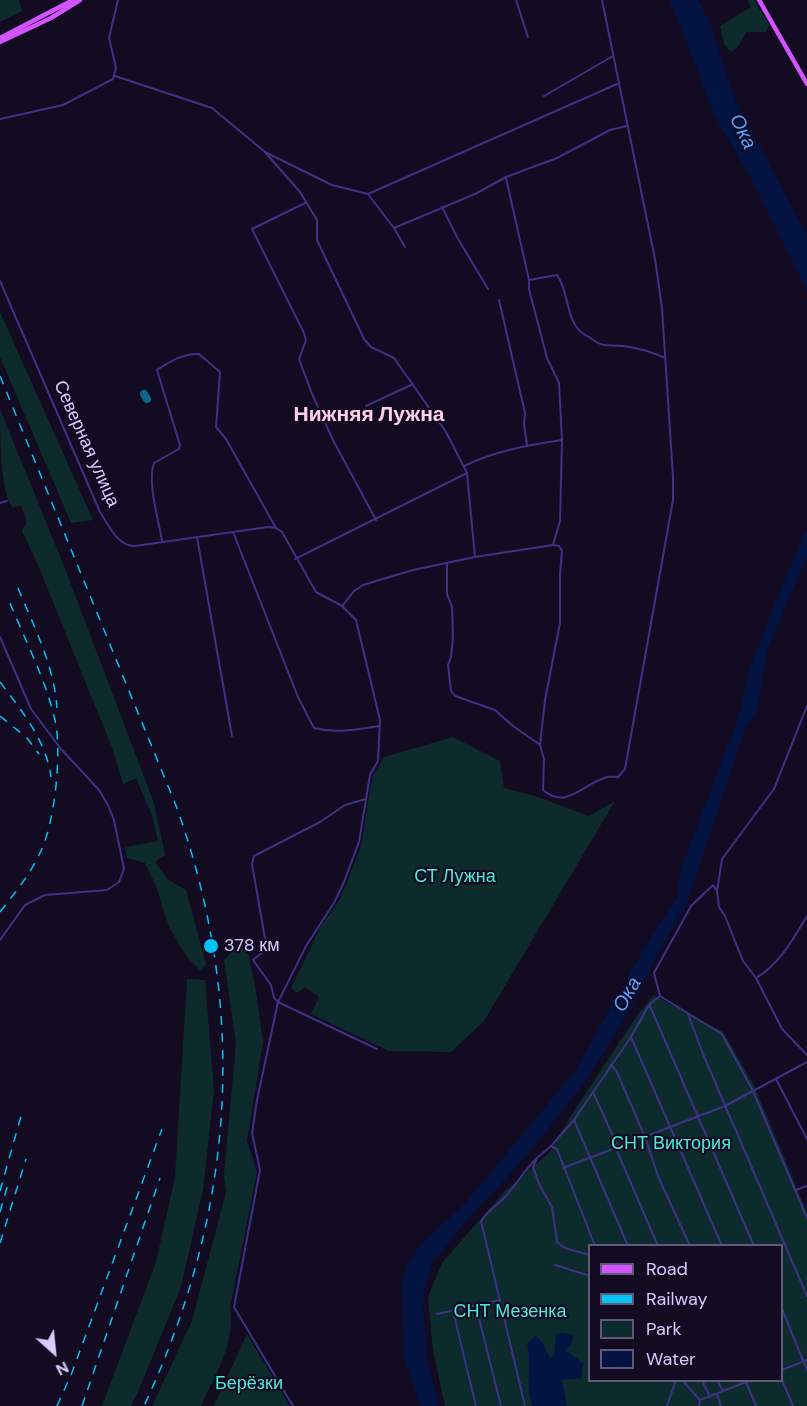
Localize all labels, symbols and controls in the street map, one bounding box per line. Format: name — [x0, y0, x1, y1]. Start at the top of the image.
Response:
water label: Ока — [723, 111, 761, 153]
street label: Северная улица — [48, 377, 124, 511]
district label: Нижняя Лужна — [293, 402, 445, 428]
park label: СТ Лужна — [414, 866, 496, 888]
place label: 378 км — [224, 935, 280, 957]
marker: 378 км — [202, 937, 220, 955]
water label: Ока — [609, 973, 647, 1017]
park label: СНТ Виктория — [611, 1133, 731, 1155]
legend — [588, 1244, 783, 1382]
text: Road — [646, 1257, 688, 1281]
text: Railway — [646, 1287, 708, 1311]
park label: СНТ Мезенка — [454, 1301, 566, 1323]
text: Park — [646, 1317, 682, 1341]
north arrow — [24, 1322, 84, 1382]
text: Water — [646, 1347, 696, 1371]
text: N — [52, 1356, 72, 1380]
park label: Берёзки — [215, 1373, 283, 1395]

